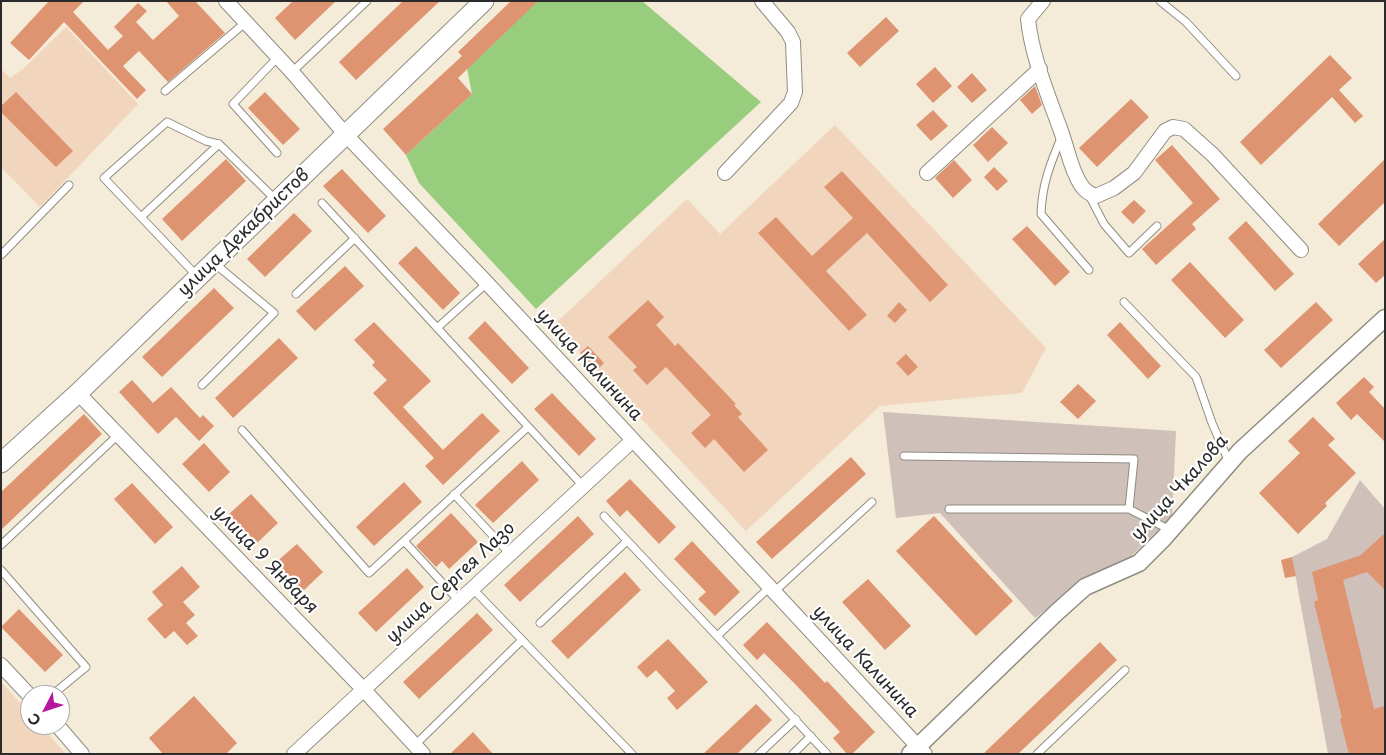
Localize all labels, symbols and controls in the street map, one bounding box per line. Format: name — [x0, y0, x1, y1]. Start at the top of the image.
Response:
street label: улица Декабристов — [174, 165, 314, 301]
street label: улица Калинина — [531, 304, 647, 426]
street label: улица Чкалова — [1127, 431, 1233, 545]
street label: улица 9 Января — [208, 501, 322, 619]
street label: улица Сергея Лазо — [382, 518, 520, 648]
street label: улица Калинина — [807, 601, 923, 723]
north arrow — [20, 685, 70, 735]
text: С — [23, 709, 45, 730]

